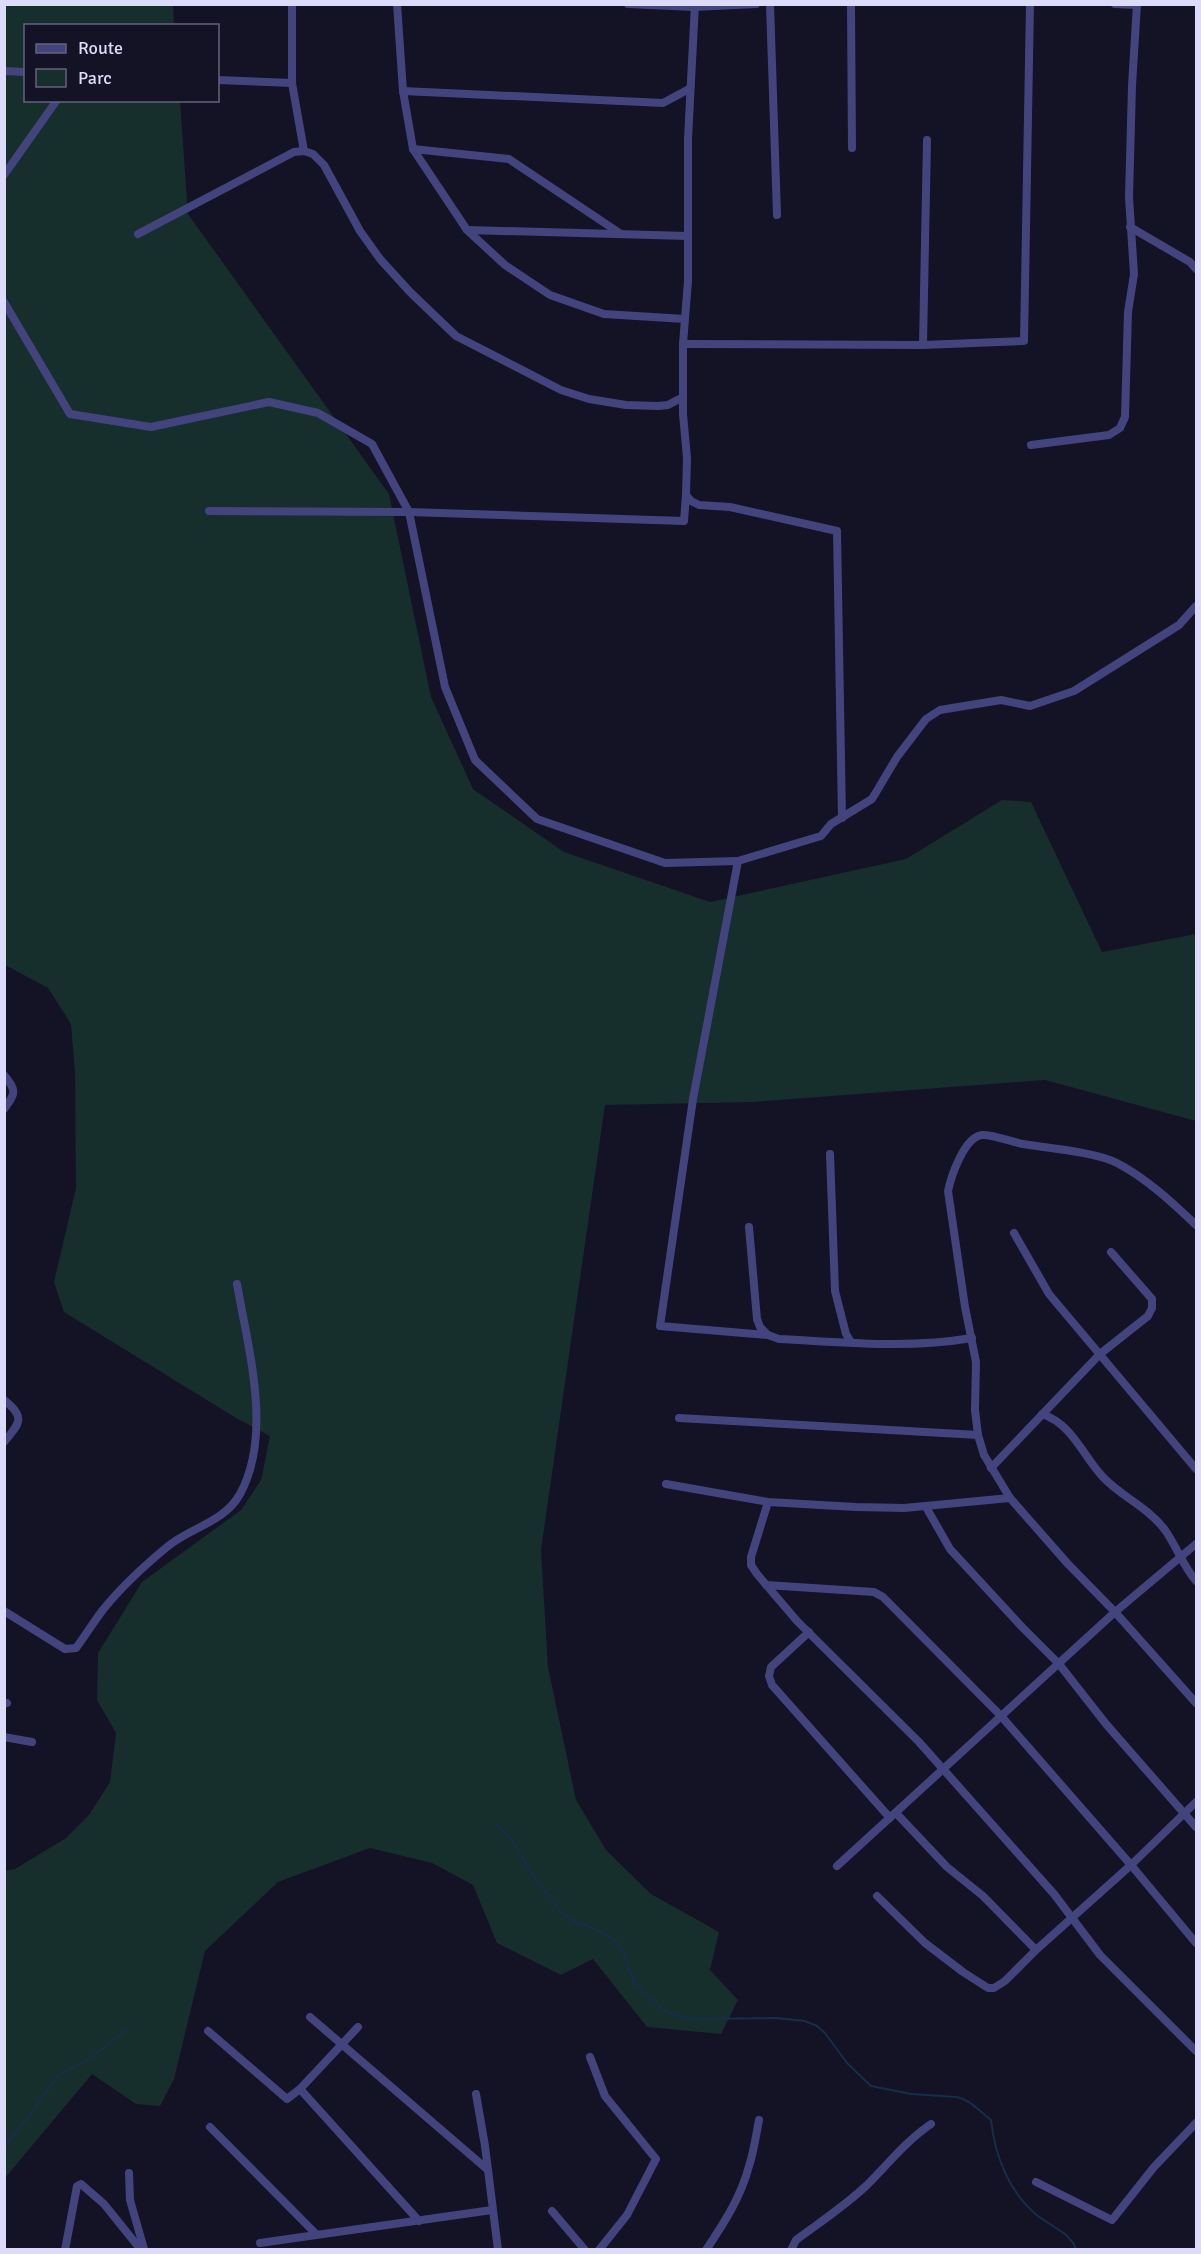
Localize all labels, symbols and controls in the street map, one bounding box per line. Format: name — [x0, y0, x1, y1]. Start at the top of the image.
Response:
legend — [24, 24, 219, 102]
text: Route — [78, 37, 123, 59]
text: Parc — [78, 67, 112, 89]

